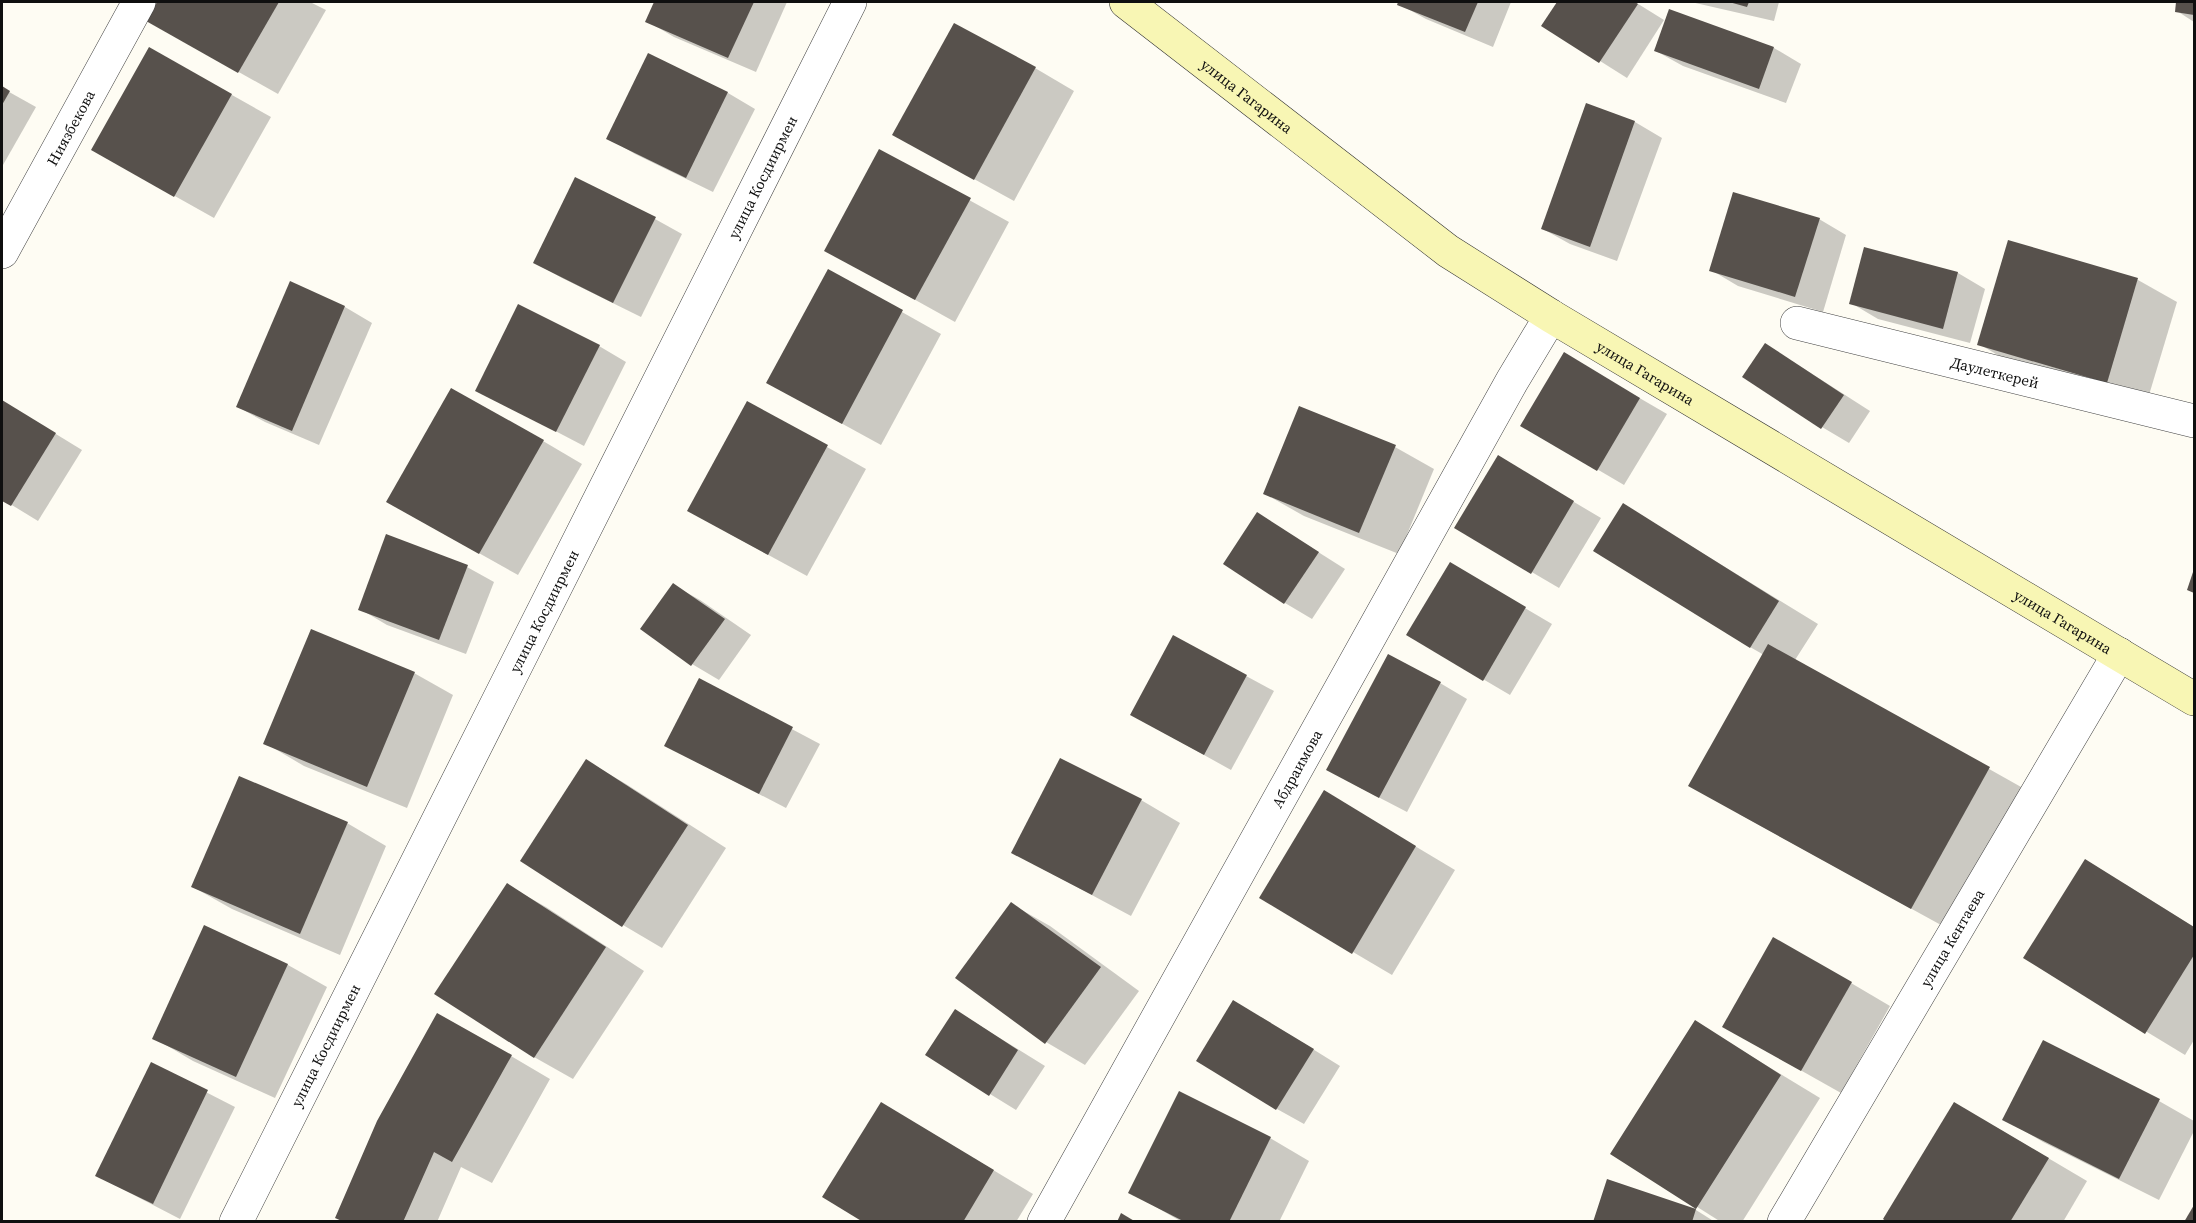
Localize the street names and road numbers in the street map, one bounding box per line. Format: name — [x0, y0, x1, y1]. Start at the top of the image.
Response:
street label: улица Гагарина — [1197, 53, 1298, 138]
street label: Ниязбекова — [41, 86, 100, 169]
street label: улица Косдиирмен — [722, 112, 802, 242]
street label: улица Гагарина — [1593, 335, 1699, 410]
street label: Даулеткерей — [1949, 351, 2042, 393]
street label: улица Косдиирмен — [504, 546, 583, 676]
street label: улица Гагарина — [2010, 584, 2116, 659]
street label: Абдраимова — [1266, 725, 1327, 811]
street label: улица Кентаева — [1914, 884, 1989, 991]
street label: улица Косдиирмен — [285, 980, 365, 1110]

